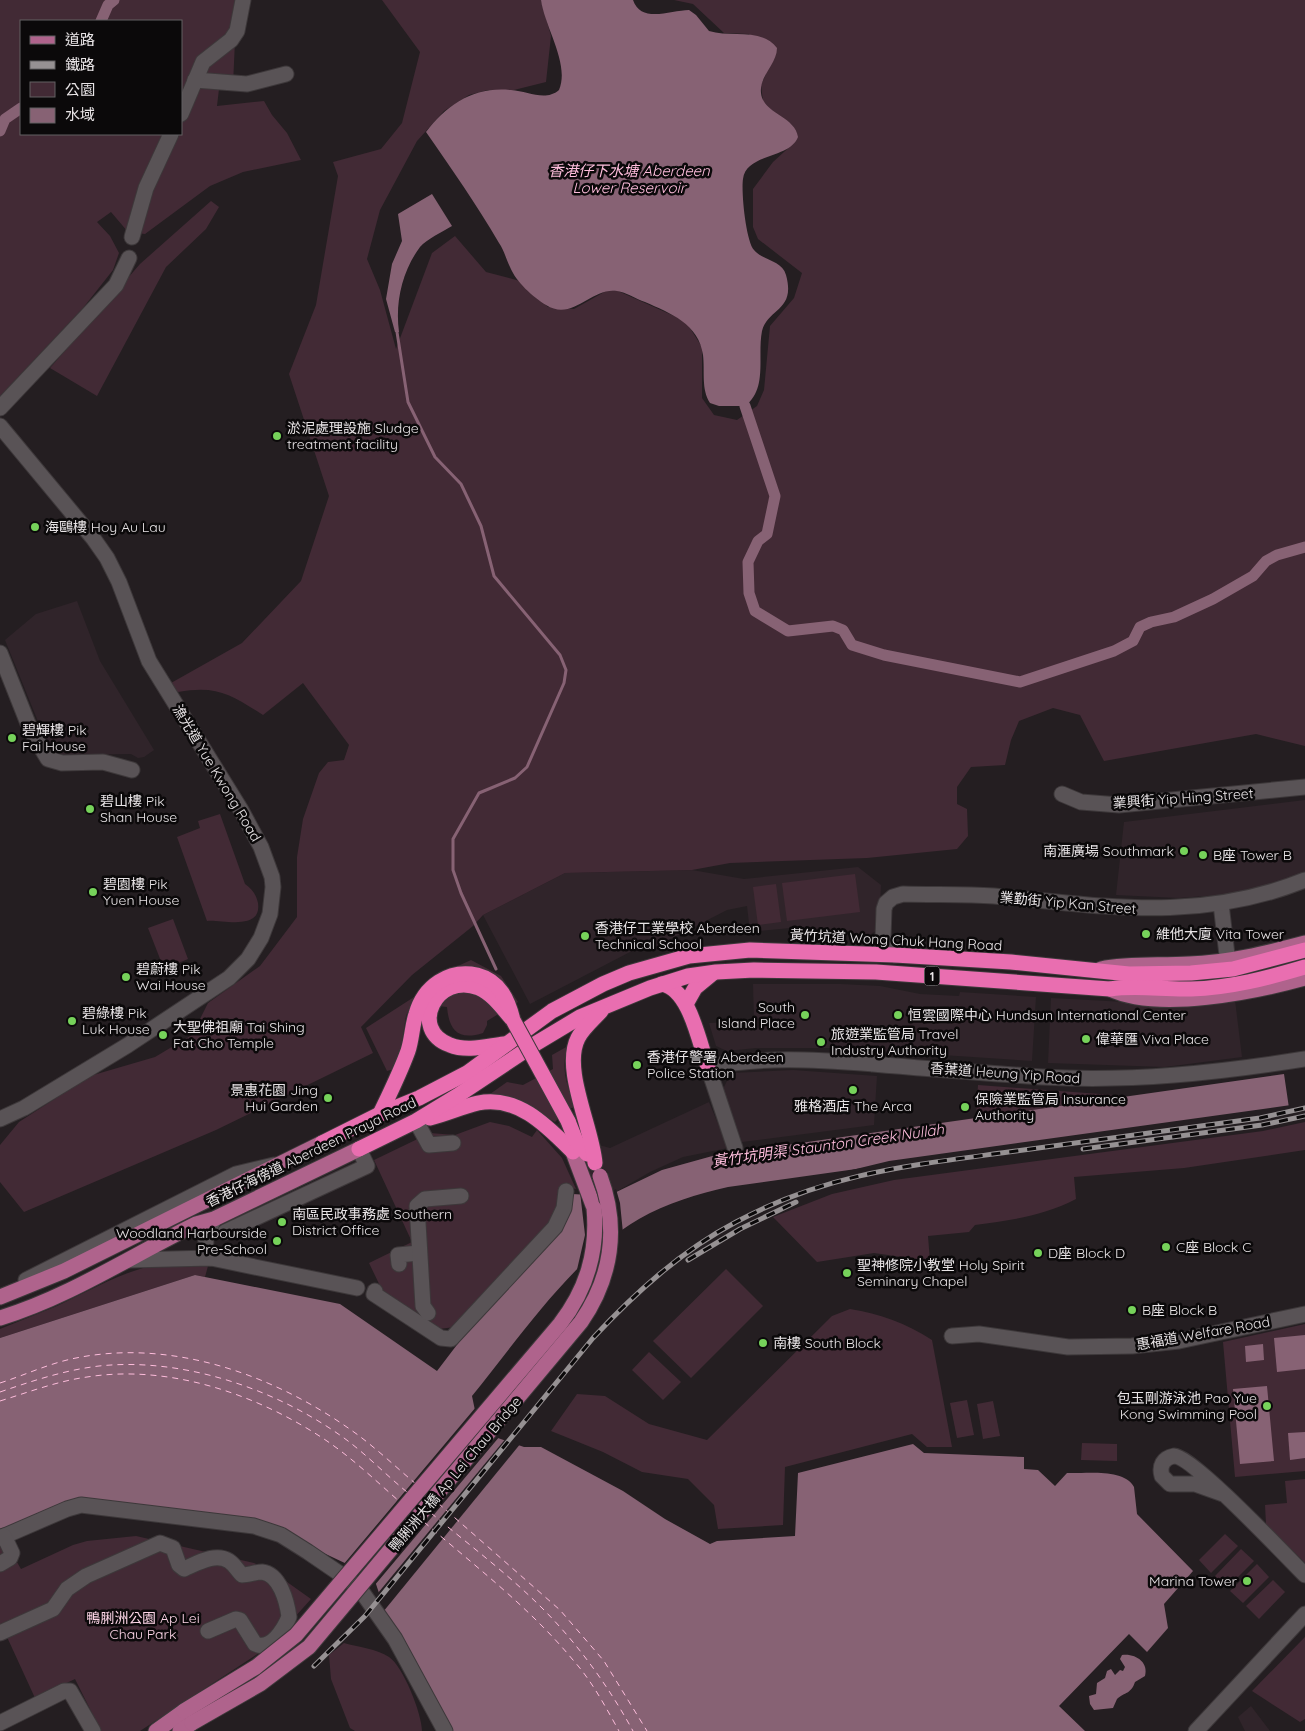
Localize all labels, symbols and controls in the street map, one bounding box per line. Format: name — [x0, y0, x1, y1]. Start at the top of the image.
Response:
legend — [20, 20, 182, 135]
text: 道路 — [65, 30, 95, 49]
text: 鐵路 — [65, 55, 95, 74]
text: 公園 — [65, 80, 95, 99]
text: 水域 — [65, 105, 95, 124]
water label: 香港仔下水塘 Aberdeen Lower Reservoir — [548, 161, 710, 197]
place label: 淤泥處理設施 Sludge treatment facility — [287, 419, 419, 453]
marker: 淤泥處理設施 Sludge treatment facility — [271, 430, 283, 442]
place label: 海鷗樓 Hoy Au Lau — [45, 518, 166, 536]
marker: 海鷗樓 Hoy Au Lau — [29, 521, 41, 533]
street label: 漁光道 Yue Kwong Road — [169, 701, 265, 845]
place label: 碧輝樓 Pik Fai House — [22, 721, 87, 755]
marker: 碧輝樓 Pik Fai House — [6, 732, 18, 744]
street label: 業興街 Yip Hing Street — [1112, 784, 1254, 812]
place label: 碧山樓 Pik Shan House — [100, 792, 177, 826]
marker: 碧山樓 Pik Shan House — [84, 803, 96, 815]
place label: 南滙廣場 Southmark — [1043, 842, 1174, 860]
marker: 南滙廣場 Southmark — [1178, 845, 1190, 857]
place label: B座 Tower B — [1213, 846, 1292, 864]
marker: B座 Tower B — [1197, 849, 1209, 861]
place label: 碧園樓 Pik Yuen House — [103, 875, 179, 909]
marker: 碧園樓 Pik Yuen House — [87, 886, 99, 898]
street label: 業勤街 Yip Kan Street — [999, 888, 1137, 918]
place label: 香港仔工業學校 Aberdeen Technical School — [595, 919, 760, 953]
street label: 黃竹坑道 Wong Chuk Hang Road — [789, 925, 1003, 955]
place label: 維他大廈 Vita Tower — [1156, 925, 1285, 943]
marker: 維他大廈 Vita Tower — [1140, 928, 1152, 940]
marker: 香港仔工業學校 Aberdeen Technical School — [579, 930, 591, 942]
place label: 碧蔚樓 Pik Wai House — [136, 960, 206, 994]
road number: 1 — [924, 966, 940, 986]
marker: 碧蔚樓 Pik Wai House — [120, 971, 132, 983]
place label: South Island Place — [718, 998, 795, 1032]
place label: 碧綠樓 Pik Luk House — [82, 1004, 150, 1038]
place label: 恒雲國際中心 Hundsun International Center — [908, 1006, 1187, 1024]
marker: South Island Place — [799, 1009, 811, 1021]
marker: 恒雲國際中心 Hundsun International Center — [892, 1009, 904, 1021]
marker: 碧綠樓 Pik Luk House — [66, 1015, 78, 1027]
place label: 大聖佛祖廟 Tai Shing Fat Cho Temple — [173, 1018, 305, 1052]
place label: 旅遊業監管局 Travel Industry Authority — [831, 1025, 958, 1059]
marker: 大聖佛祖廟 Tai Shing Fat Cho Temple — [157, 1029, 169, 1041]
place label: 偉華匯 Viva Place — [1096, 1030, 1209, 1048]
marker: 偉華匯 Viva Place — [1080, 1033, 1092, 1045]
marker: 旅遊業監管局 Travel Industry Authority — [815, 1036, 827, 1048]
place label: 香港仔警署 Aberdeen Police Station — [647, 1048, 784, 1082]
marker: 香港仔警署 Aberdeen Police Station — [631, 1059, 643, 1071]
street label: 香葉道 Heung Yip Road — [929, 1059, 1081, 1087]
place label: 景惠花園 Jing Hui Garden — [230, 1081, 318, 1115]
marker: 雅格酒店 The Arca — [847, 1084, 859, 1096]
place label: 保險業監管局 Insurance Authority — [975, 1090, 1126, 1124]
marker: 景惠花園 Jing Hui Garden — [322, 1092, 334, 1104]
street label: 香港仔海傍道 Aberdeen Praya Road — [203, 1093, 419, 1211]
place label: 雅格酒店 The Arca — [794, 1097, 912, 1115]
marker: 保險業監管局 Insurance Authority — [959, 1101, 971, 1113]
water label: 黃竹坑明渠 Staunton Creek Nullah — [711, 1119, 946, 1171]
place label: 南區民政事務處 Southern District Office — [292, 1205, 452, 1239]
marker: 南區民政事務處 Southern District Office — [276, 1216, 288, 1228]
place label: Woodland Harbourside Pre-School — [116, 1224, 267, 1258]
marker: Woodland Harbourside Pre-School — [271, 1235, 283, 1247]
place label: C座 Block C — [1176, 1238, 1251, 1256]
marker: C座 Block C — [1160, 1241, 1172, 1253]
place label: D座 Block D — [1048, 1244, 1125, 1262]
marker: D座 Block D — [1032, 1247, 1044, 1259]
place label: 聖神修院小教堂 Holy Spirit Seminary Chapel — [857, 1256, 1025, 1290]
marker: 聖神修院小教堂 Holy Spirit Seminary Chapel — [841, 1267, 853, 1279]
place label: B座 Block B — [1142, 1301, 1217, 1319]
marker: B座 Block B — [1126, 1304, 1138, 1316]
street label: 惠福道 Welfare Road — [1135, 1312, 1271, 1354]
place label: 南樓 South Block — [773, 1334, 881, 1352]
marker: 南樓 South Block — [757, 1337, 769, 1349]
place label: 包玉剛游泳池 Pao Yue Kong Swimming Pool — [1117, 1389, 1257, 1423]
street label: 鴨脷洲大橋 Ap Lei Chau Bridge — [385, 1393, 525, 1555]
marker: 包玉剛游泳池 Pao Yue Kong Swimming Pool — [1261, 1400, 1273, 1412]
place label: Marina Tower — [1149, 1572, 1238, 1590]
marker: Marina Tower — [1241, 1575, 1253, 1587]
park label: 鴨脷洲公園 Ap Lei Chau Park — [86, 1609, 200, 1643]

